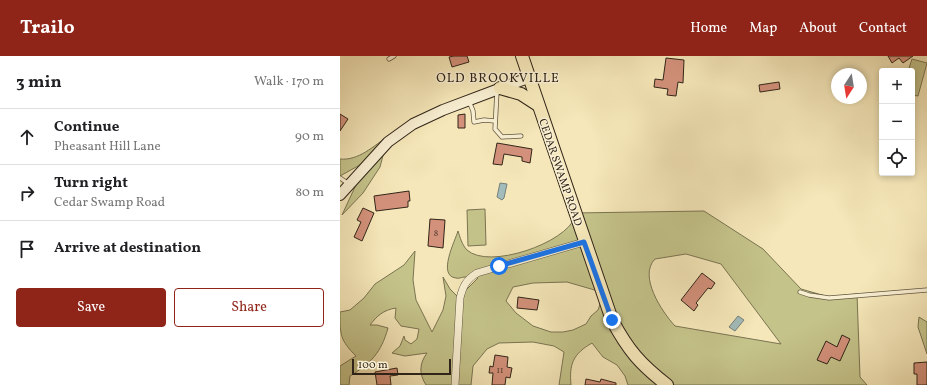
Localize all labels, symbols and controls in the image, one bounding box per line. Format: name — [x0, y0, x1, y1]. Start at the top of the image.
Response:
text: Trailo — [20, 15, 75, 41]
text: Home — [690, 19, 727, 38]
text: Map — [749, 19, 777, 38]
text: About — [799, 19, 837, 38]
text: Contact — [859, 19, 907, 38]
north arrow — [831, 68, 867, 104]
map controls — [879, 68, 915, 176]
button: + — [879, 68, 915, 104]
district label: OLD BROOKVILLE — [436, 70, 560, 88]
text: 3 min — [16, 71, 62, 94]
text: Walk · 170 m — [254, 73, 324, 91]
button: − — [879, 104, 915, 140]
text: Continue — [54, 117, 119, 138]
street label: CEDAR SWAMP ROAD — [534, 117, 585, 228]
icon: ahead — [16, 126, 38, 148]
text: 90 m — [295, 128, 324, 146]
text: Pheasant Hill Lane — [54, 138, 161, 156]
button: locate — [879, 140, 915, 176]
text: Turn right — [54, 173, 128, 194]
icon: right — [16, 182, 38, 204]
text: 80 m — [295, 184, 324, 202]
text: Cedar Swamp Road — [54, 194, 165, 212]
house number: 8 — [434, 227, 439, 240]
icon: arrive — [16, 238, 38, 260]
text: Arrive at destination — [54, 238, 201, 259]
route start — [490, 257, 508, 275]
button: Save — [16, 288, 166, 327]
button: Share — [174, 288, 324, 327]
route end — [603, 311, 621, 329]
scale bar — [352, 357, 451, 376]
text: 100 m — [358, 358, 388, 373]
house number: 11 — [497, 364, 503, 377]

